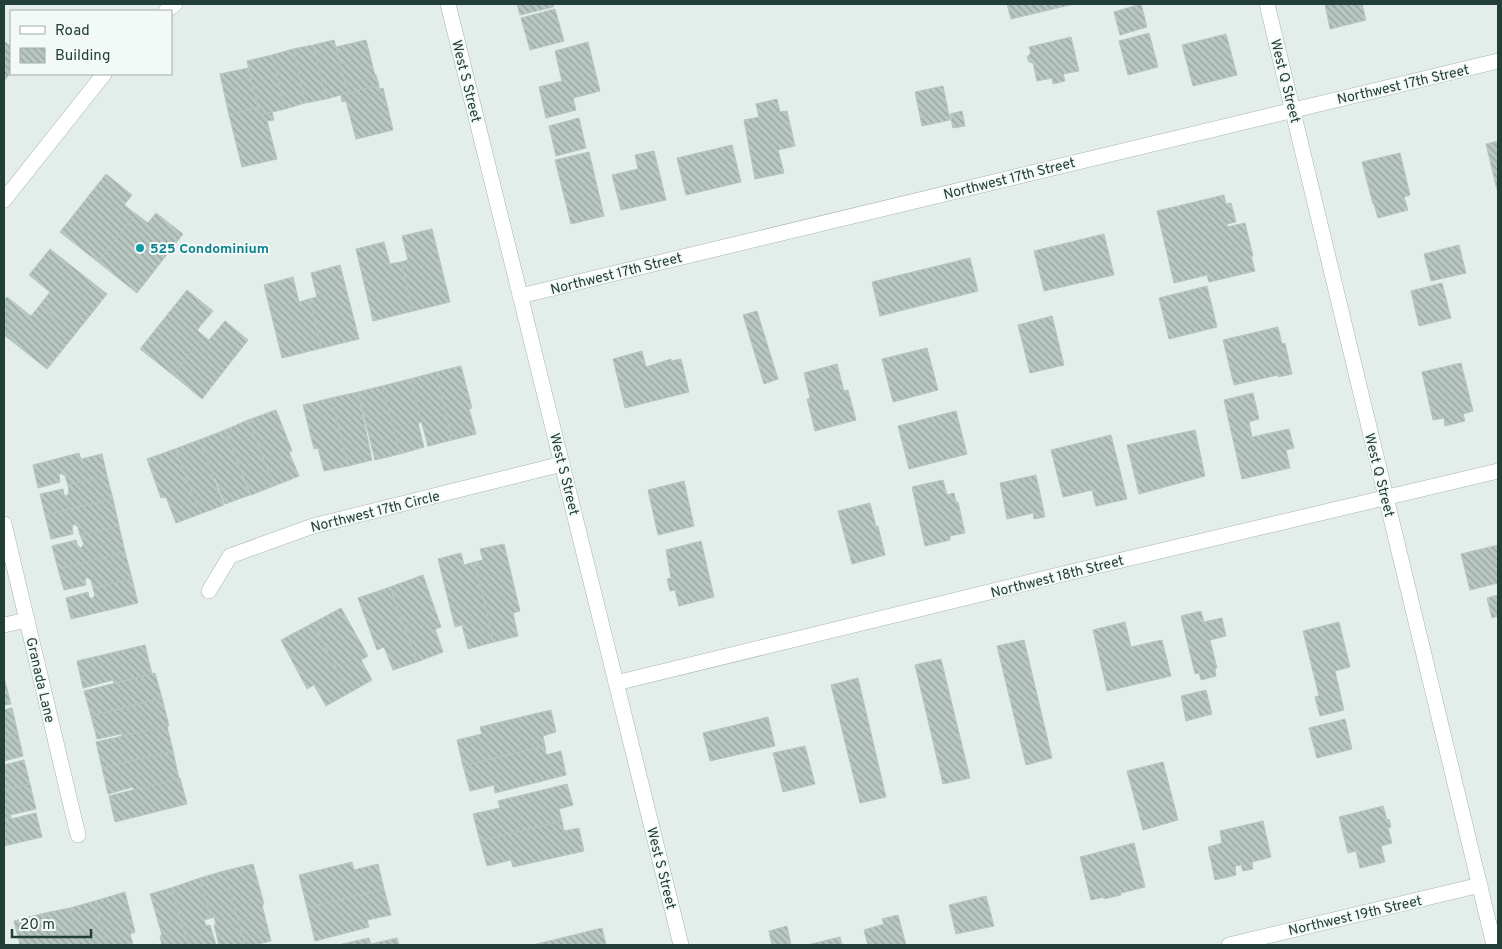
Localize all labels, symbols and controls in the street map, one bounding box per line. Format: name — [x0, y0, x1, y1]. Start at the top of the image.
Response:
legend — [10, 10, 172, 75]
text: Road — [55, 22, 90, 41]
street label: West Q Street — [1266, 38, 1303, 125]
street label: West S Street — [447, 39, 484, 124]
text: Building — [55, 47, 110, 66]
street label: Northwest 17th Street — [1336, 62, 1471, 109]
street label: Northwest 17th Street — [942, 155, 1077, 204]
place label: 525 Condominium — [150, 241, 269, 258]
marker: 525 Condominium — [134, 242, 146, 254]
street label: Northwest 17th Street — [549, 250, 684, 299]
street label: West S Street — [545, 432, 582, 517]
street label: West Q Street — [1360, 432, 1397, 519]
street label: Northwest 17th Circle — [309, 488, 442, 537]
street label: Northwest 18th Street — [989, 553, 1126, 602]
street label: Granada Lane — [21, 636, 58, 725]
street label: West S Street — [642, 826, 679, 911]
street label: Northwest 19th Street — [1287, 893, 1424, 940]
scale bar — [12, 906, 91, 938]
text: 20 m — [20, 916, 55, 935]

